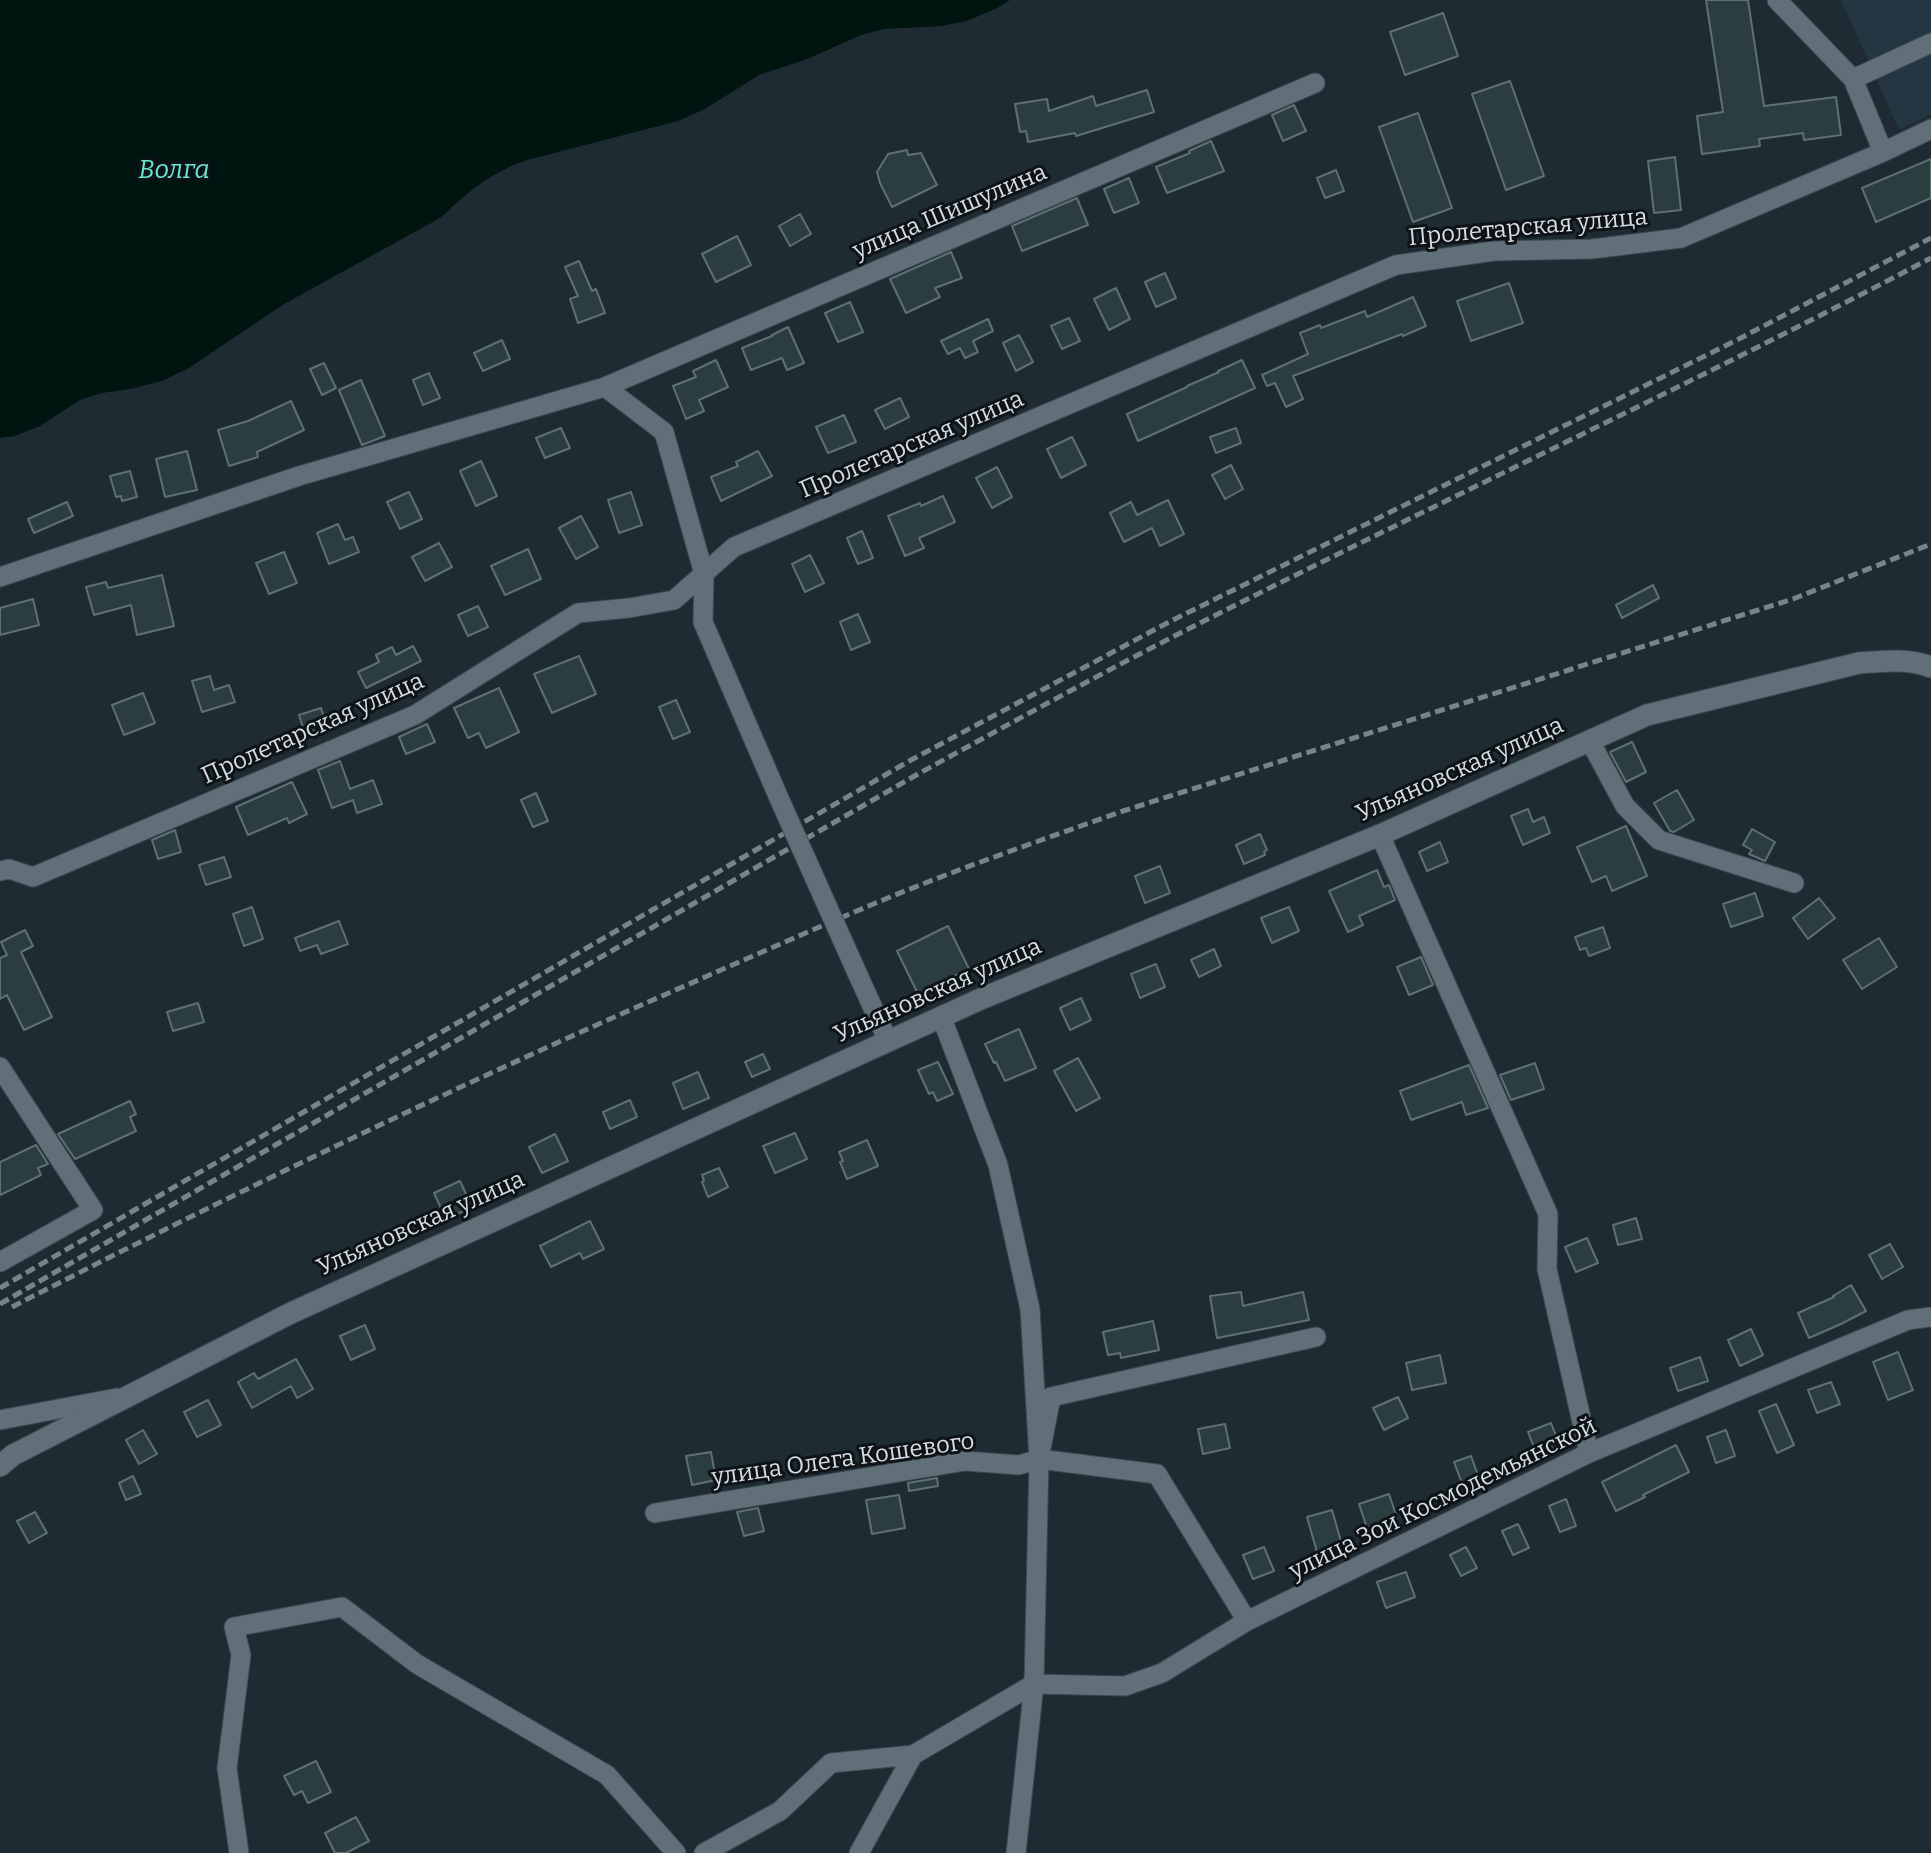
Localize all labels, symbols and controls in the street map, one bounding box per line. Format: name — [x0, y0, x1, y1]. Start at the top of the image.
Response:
water label: Волга — [138, 155, 210, 187]
street label: улица Шишулина — [849, 158, 1051, 266]
street label: Пролетарская улица — [1407, 203, 1649, 253]
street label: Пролетарская улица — [796, 385, 1028, 505]
street label: Пролетарская улица — [197, 667, 429, 791]
street label: Ульяновская улица — [1352, 711, 1568, 829]
street label: Ульяновская улица — [830, 932, 1046, 1050]
street label: Ульяновская улица — [313, 1165, 529, 1283]
street label: улица Зои Космодемьянской — [1285, 1412, 1601, 1586]
street label: улица Олега Кошевого — [710, 1427, 976, 1493]

